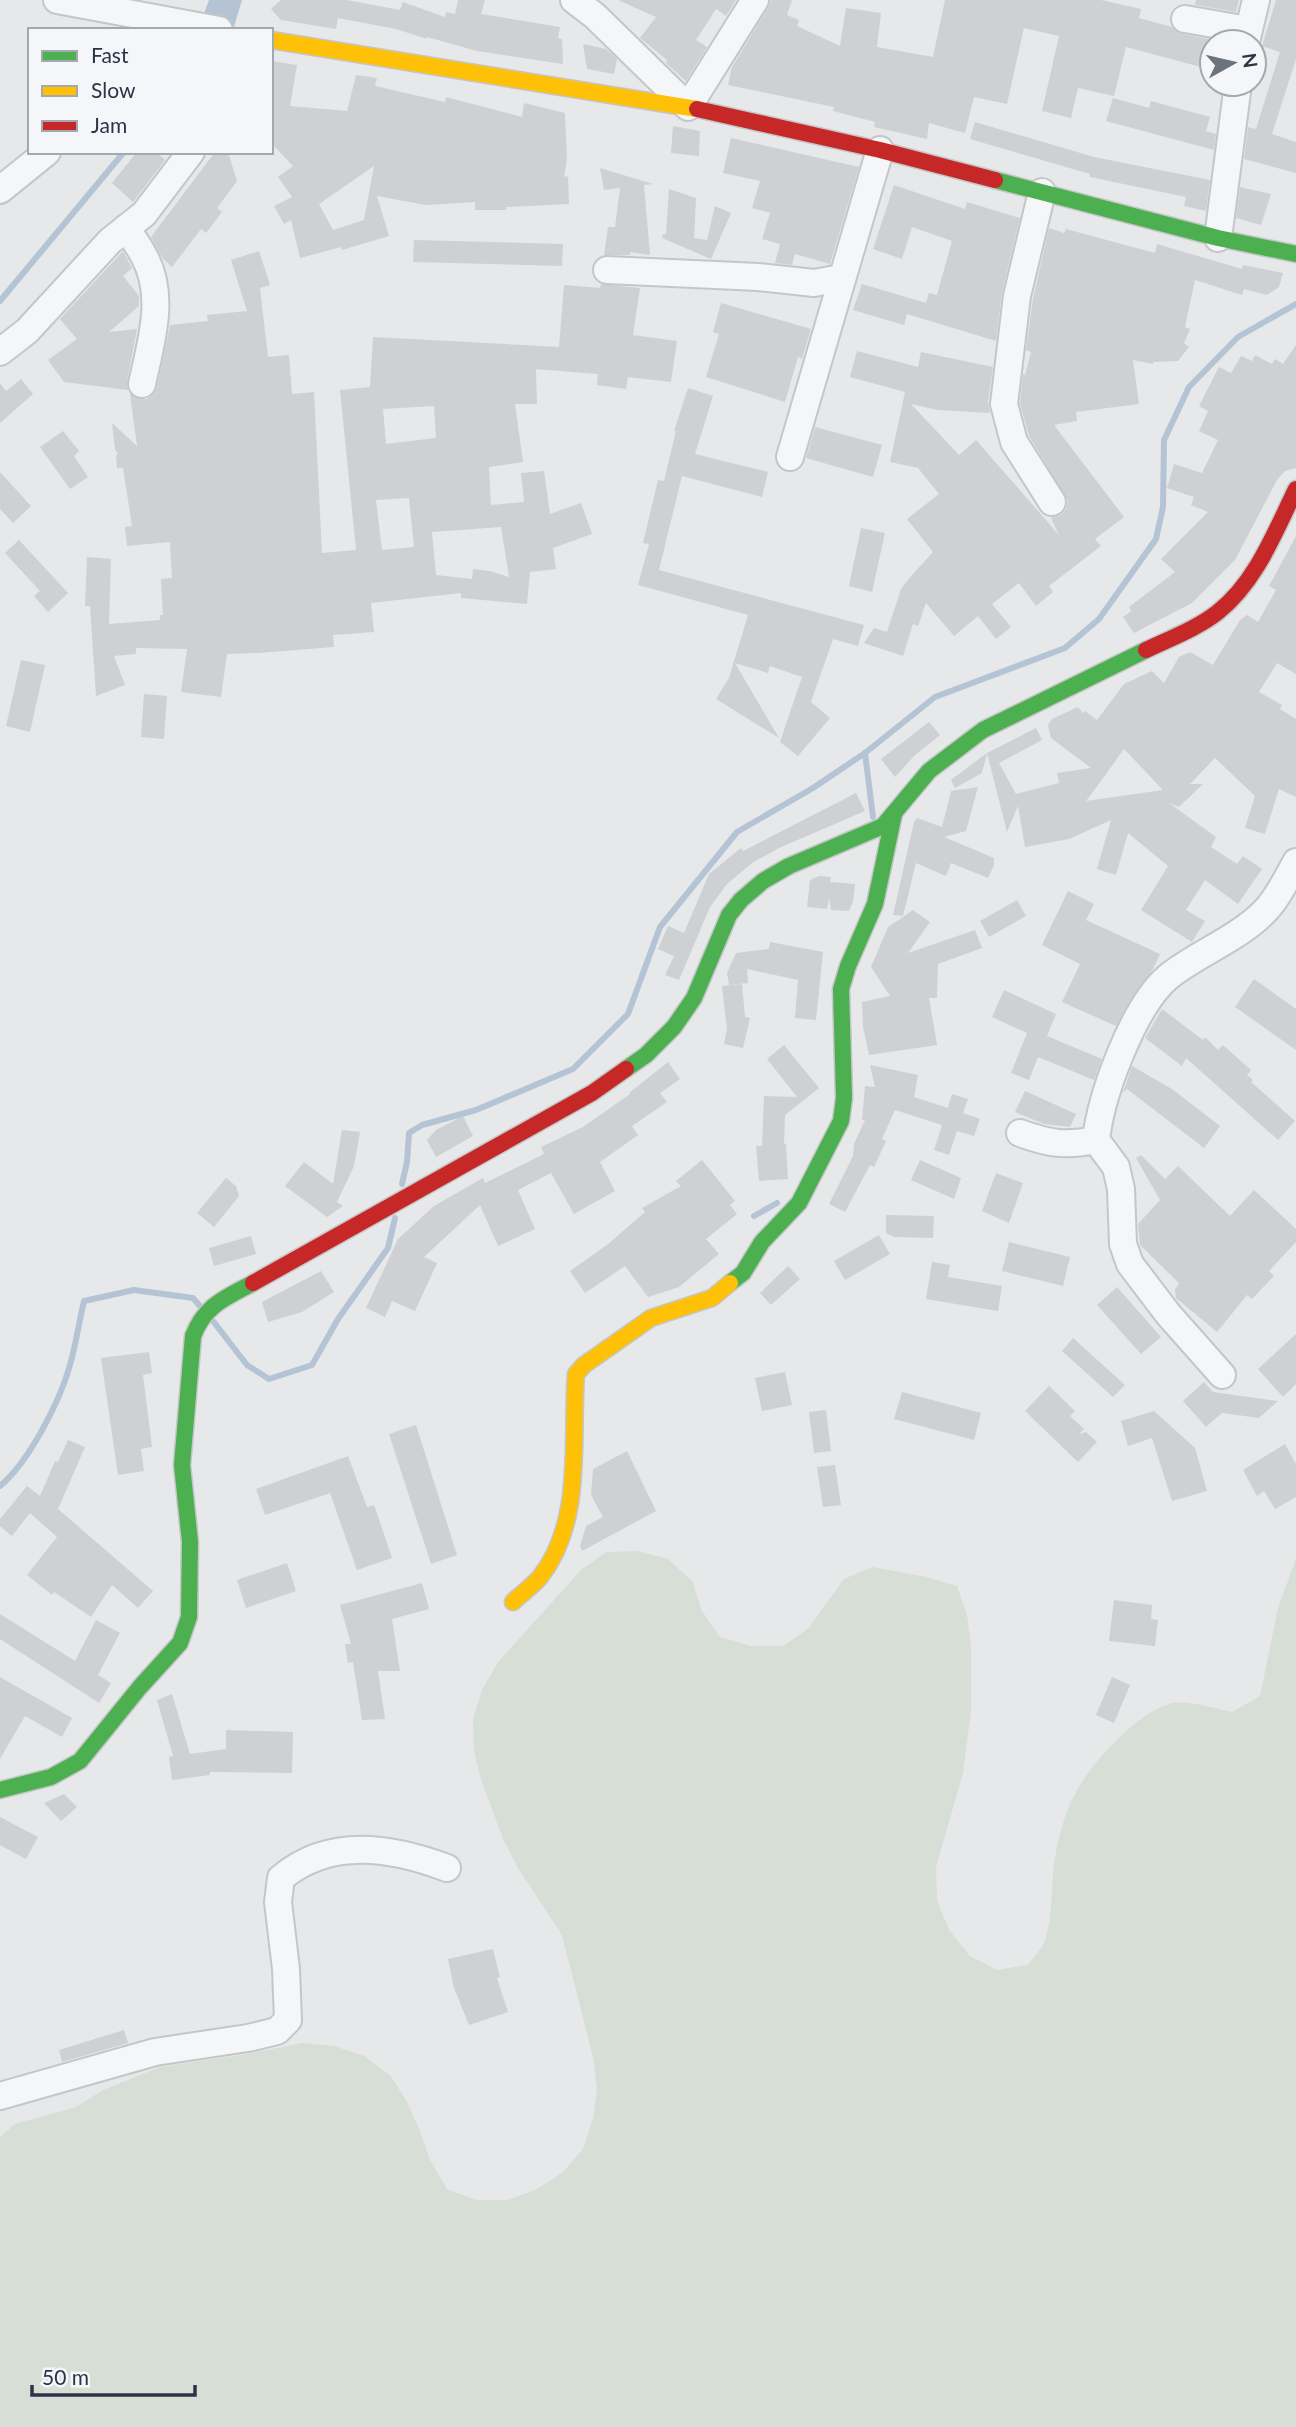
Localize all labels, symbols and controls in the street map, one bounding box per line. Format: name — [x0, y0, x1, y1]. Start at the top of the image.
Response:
legend — [28, 28, 273, 154]
north arrow — [1198, 28, 1268, 98]
text: Fast — [91, 42, 129, 67]
text: N — [1238, 52, 1263, 69]
text: Slow — [91, 77, 136, 102]
text: Jam — [91, 112, 127, 137]
scale bar — [32, 2354, 194, 2398]
text: 50 m — [42, 2364, 89, 2389]

